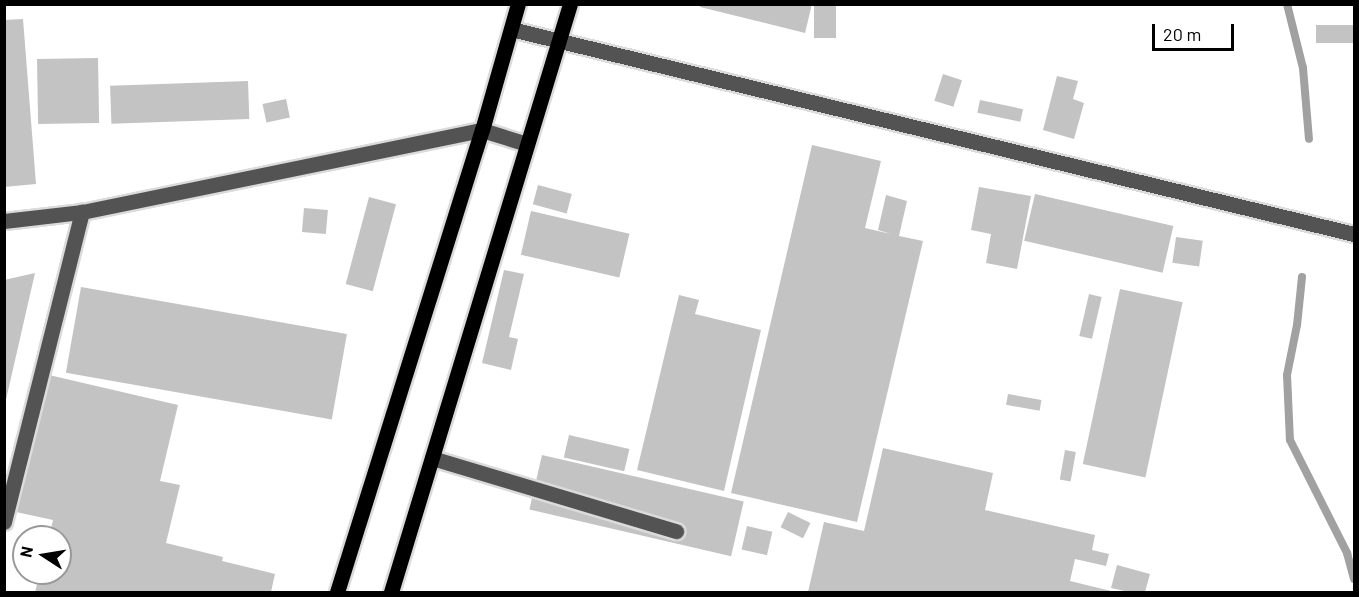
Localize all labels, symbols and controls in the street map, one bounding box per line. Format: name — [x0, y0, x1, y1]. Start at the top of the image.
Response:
scale bar — [1155, 12, 1238, 50]
text: 20 m — [1163, 23, 1201, 45]
north arrow — [12, 525, 72, 585]
text: N — [15, 544, 36, 559]

